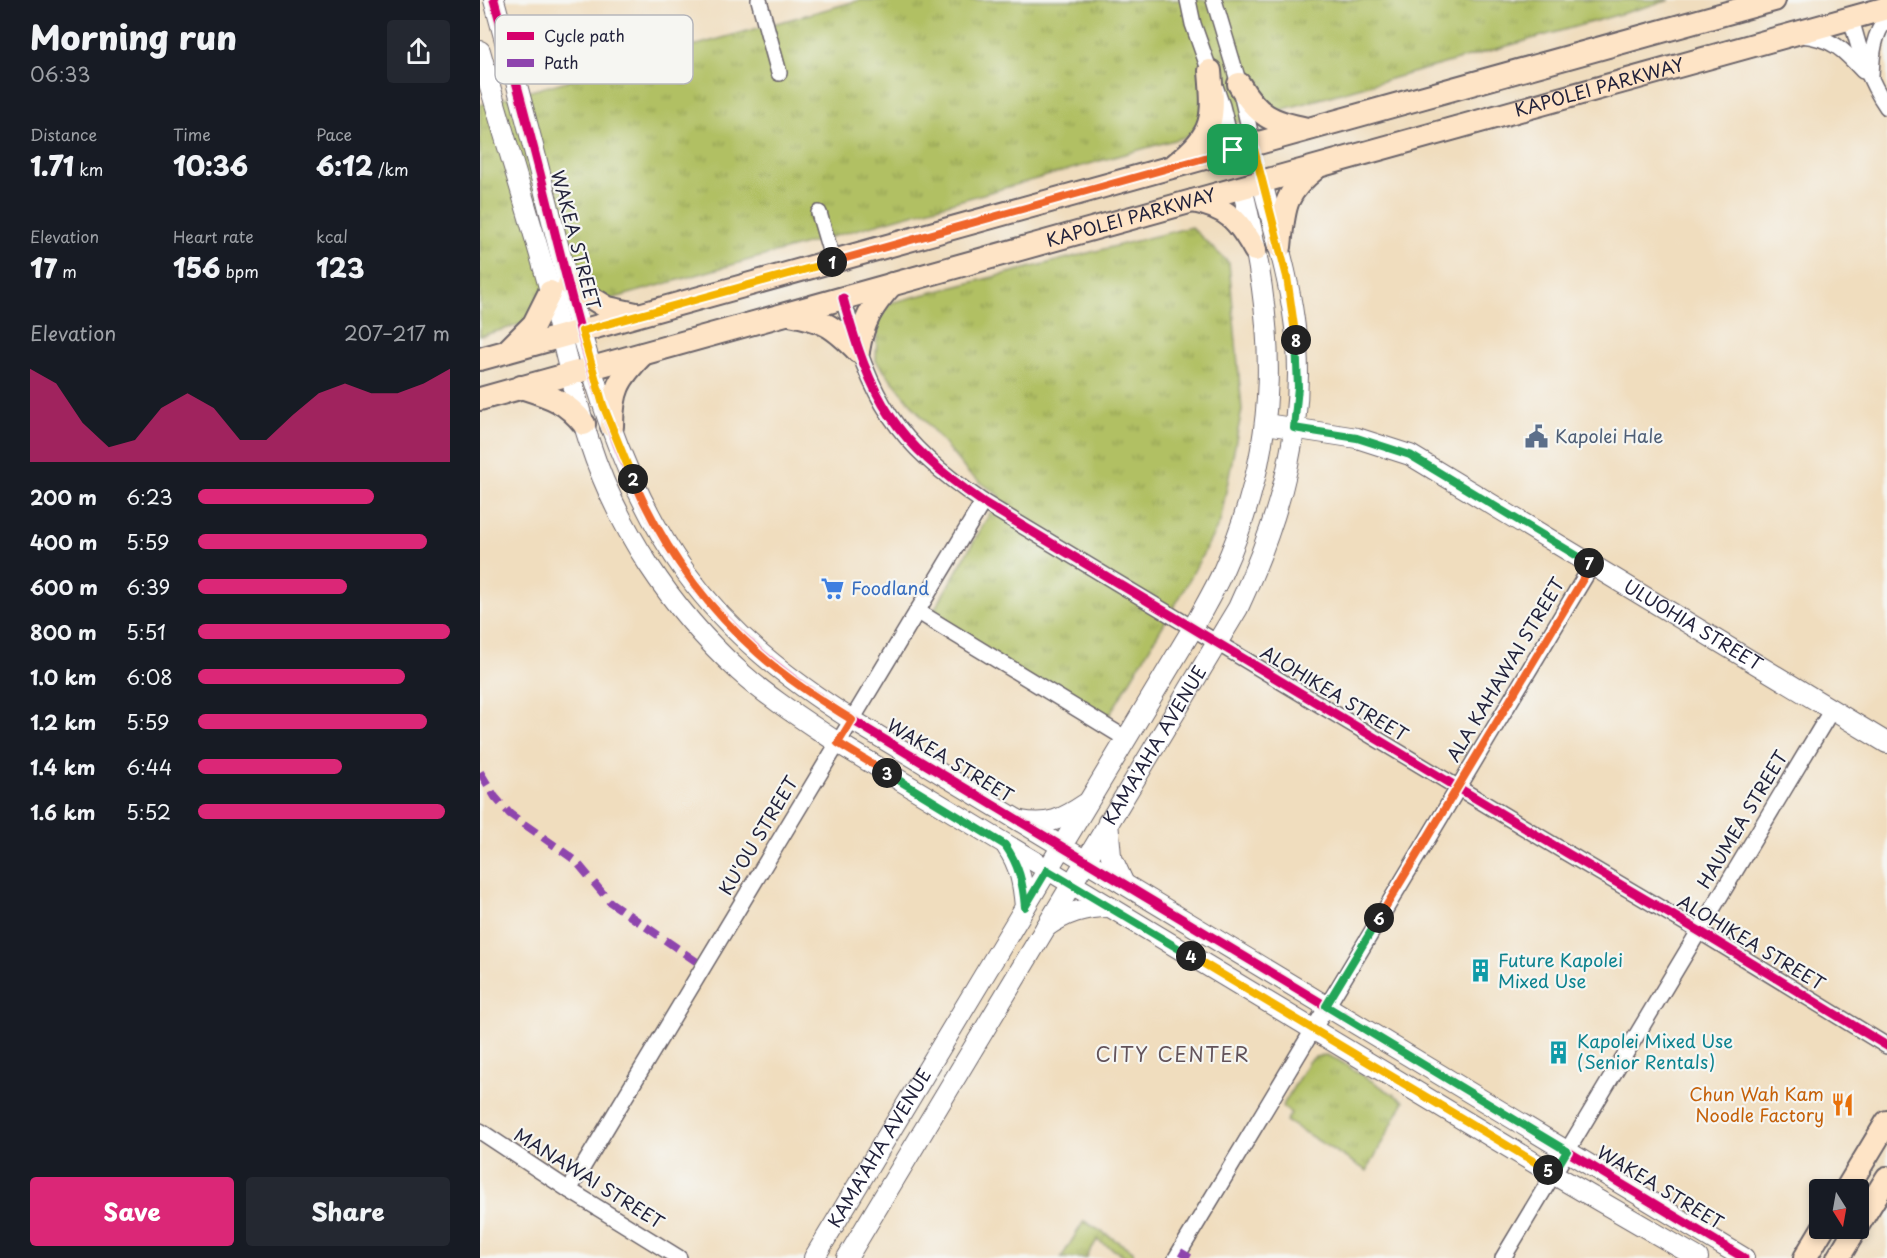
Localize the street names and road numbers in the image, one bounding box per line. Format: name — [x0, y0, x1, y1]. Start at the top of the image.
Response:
street label: KAPOLEI PARKWAY — [1511, 50, 1688, 123]
street label: WAKEA STREET — [545, 167, 608, 312]
street label: KAPOLEI PARKWAY — [1043, 180, 1219, 253]
street label: ALA KAHAWAI STREET — [1439, 571, 1571, 766]
street label: ULUOHIA STREET — [1619, 572, 1769, 677]
street label: ALOHIKEA STREET — [1256, 638, 1414, 748]
street label: KAMA'AHA AVENUE — [1096, 660, 1212, 830]
street label: WAKEA STREET — [882, 711, 1019, 808]
street label: HAUMEA STREET — [1690, 745, 1794, 893]
street label: KU'OU STREET — [711, 770, 804, 900]
street label: ALOHIKEA STREET — [1673, 887, 1831, 997]
street label: KAMA'AHA AVENUE — [820, 1063, 937, 1232]
street label: MANAWAI STREET — [509, 1121, 671, 1235]
street label: WAKEA STREET — [1592, 1138, 1729, 1235]

